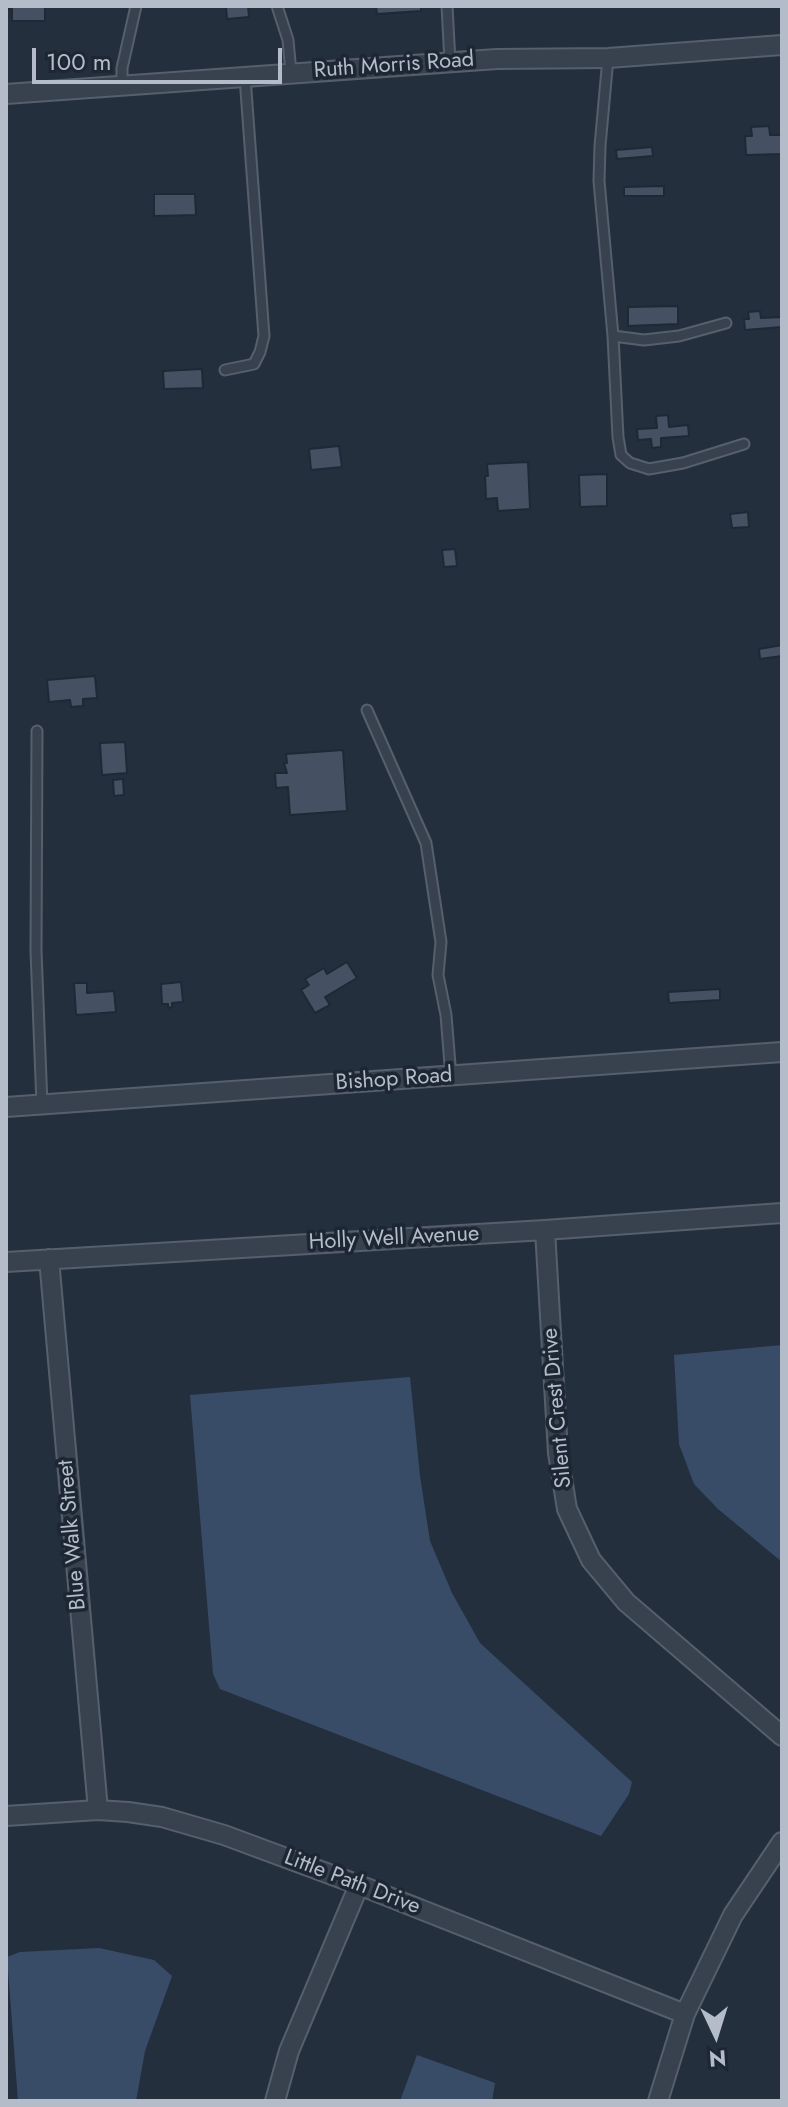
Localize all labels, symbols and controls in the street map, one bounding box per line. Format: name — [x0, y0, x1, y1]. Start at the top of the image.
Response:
scale bar — [36, 32, 286, 82]
text: 100 m — [46, 44, 112, 79]
street label: Ruth Morris Road — [313, 47, 475, 85]
street label: Bishop Road — [335, 1063, 453, 1097]
street label: Holly Well Avenue — [308, 1221, 480, 1257]
street label: Silent Crest Drive — [538, 1327, 578, 1489]
street label: Blue Walk Street — [53, 1459, 93, 1611]
street label: Little Path Drive — [280, 1845, 424, 1921]
north arrow — [676, 1995, 756, 2075]
text: N — [708, 2042, 728, 2076]

